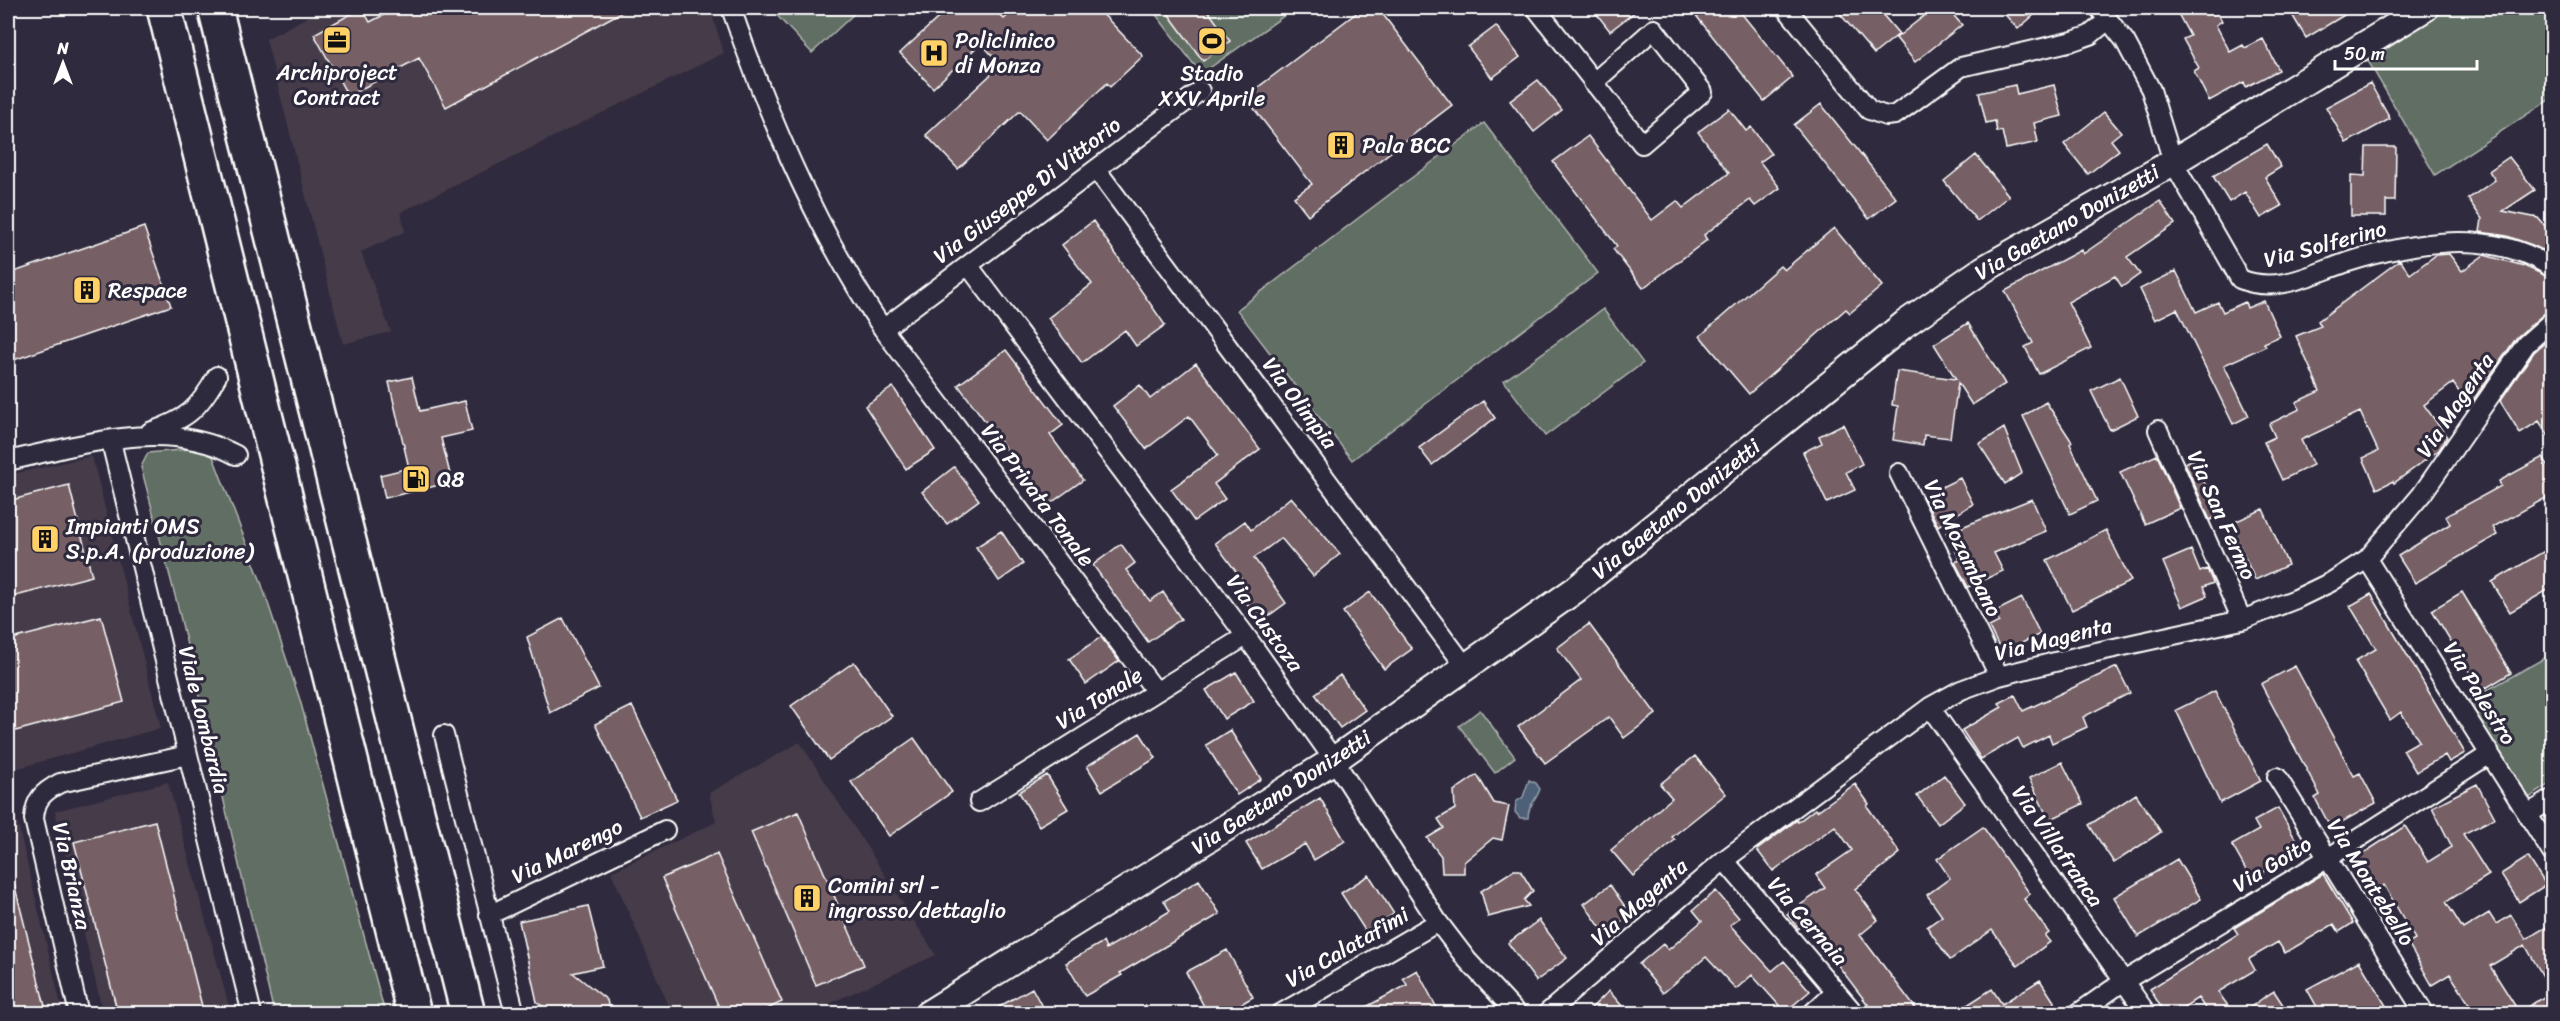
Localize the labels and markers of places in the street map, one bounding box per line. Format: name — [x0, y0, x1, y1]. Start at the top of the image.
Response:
place label: Policlinico di Monza — [955, 21, 1055, 85]
office icon: Archiproject Contract — [321, 24, 353, 56]
sports icon: Stadio XXV Aprile — [1196, 25, 1228, 57]
hospital icon: Policlinico di Monza — [918, 37, 950, 69]
place label: Archiproject Contract — [275, 53, 398, 117]
place label: Stadio XXV Aprile — [1158, 54, 1265, 118]
place label: Pala BCC — [1362, 126, 1451, 165]
building icon: Pala BCC — [1325, 129, 1357, 161]
place label: Respace — [108, 271, 187, 310]
building icon: Respace — [71, 274, 103, 306]
place label: Q8 — [437, 460, 465, 499]
fuel station icon: Q8 — [400, 463, 432, 495]
place label: Impianti OMS S.p.A. (produzione) — [65, 507, 254, 571]
building icon: Impianti OMS S.p.A. (produzione) — [29, 523, 61, 555]
place label: Comini srl - ingrosso/dettaglio — [828, 866, 1006, 930]
building icon: Comini srl - ingrosso/dettaglio — [791, 882, 823, 914]

